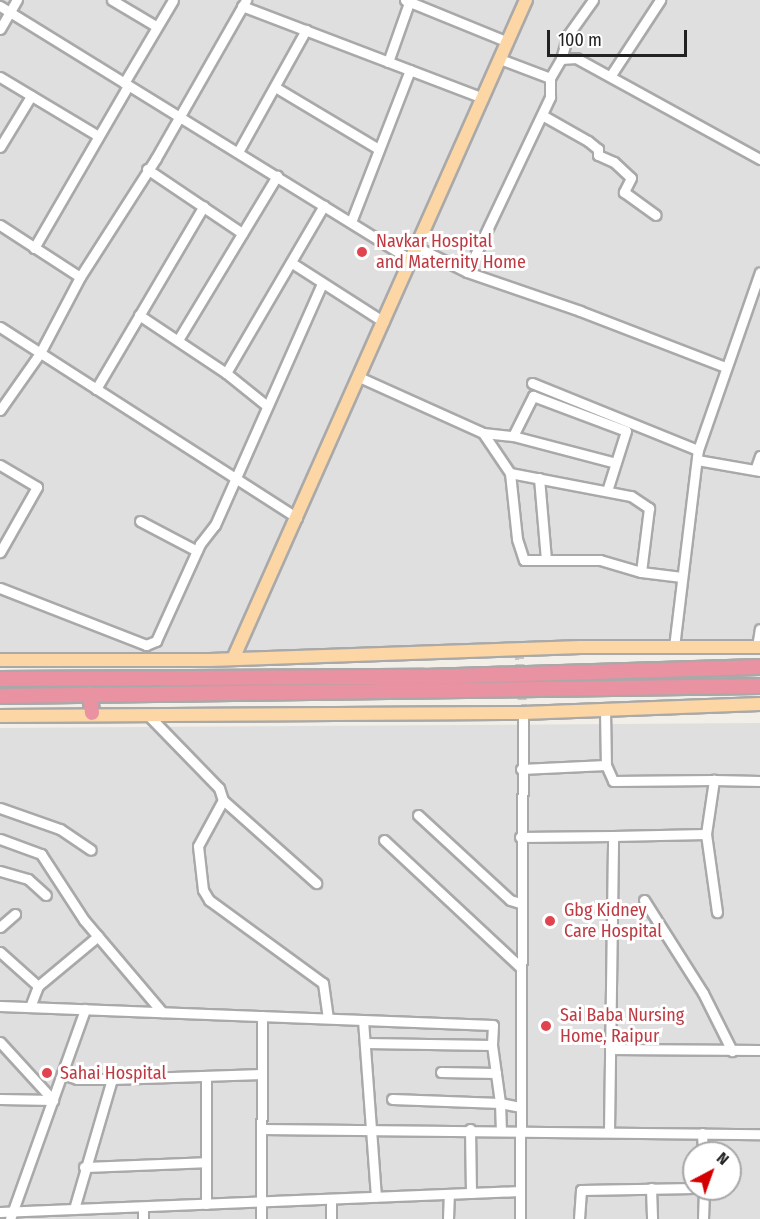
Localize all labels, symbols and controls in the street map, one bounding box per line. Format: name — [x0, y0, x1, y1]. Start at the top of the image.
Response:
scale bar — [550, 18, 690, 56]
text: 100 m — [558, 29, 602, 51]
place label: Navkar Hospital and Maternity Home — [376, 231, 526, 274]
marker: Navkar Hospital and Maternity Home — [353, 243, 371, 261]
place label: Gbg Kidney Care Hospital — [564, 900, 662, 942]
marker: Gbg Kidney Care Hospital — [541, 912, 559, 930]
place label: Sai Baba Nursing Home, Raipur — [560, 1005, 684, 1048]
marker: Sai Baba Nursing Home, Raipur — [537, 1017, 555, 1035]
place label: Sahai Hospital — [60, 1062, 166, 1084]
marker: Sahai Hospital — [38, 1064, 56, 1082]
north arrow — [682, 1141, 742, 1201]
text: N — [713, 1148, 733, 1169]

